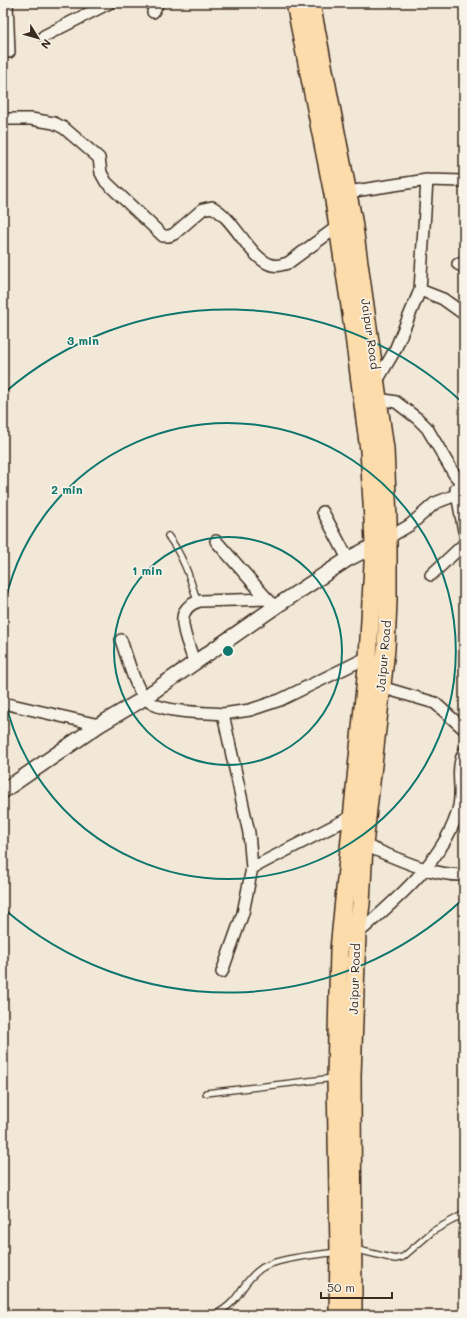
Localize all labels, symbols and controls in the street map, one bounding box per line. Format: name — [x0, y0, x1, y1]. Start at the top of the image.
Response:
north arrow — [18, 18, 58, 58]
text: N — [38, 36, 55, 52]
street label: Jaipur Road — [358, 297, 384, 371]
text: 3 min — [67, 332, 99, 348]
text: 2 min — [51, 481, 83, 497]
text: 1 min — [132, 562, 162, 578]
street label: Jaipur Road — [372, 619, 394, 692]
centre of rings — [221, 644, 235, 658]
street label: Jaipur Road — [345, 943, 363, 1015]
scale bar — [321, 1274, 392, 1300]
text: 50 m — [327, 1279, 355, 1295]

